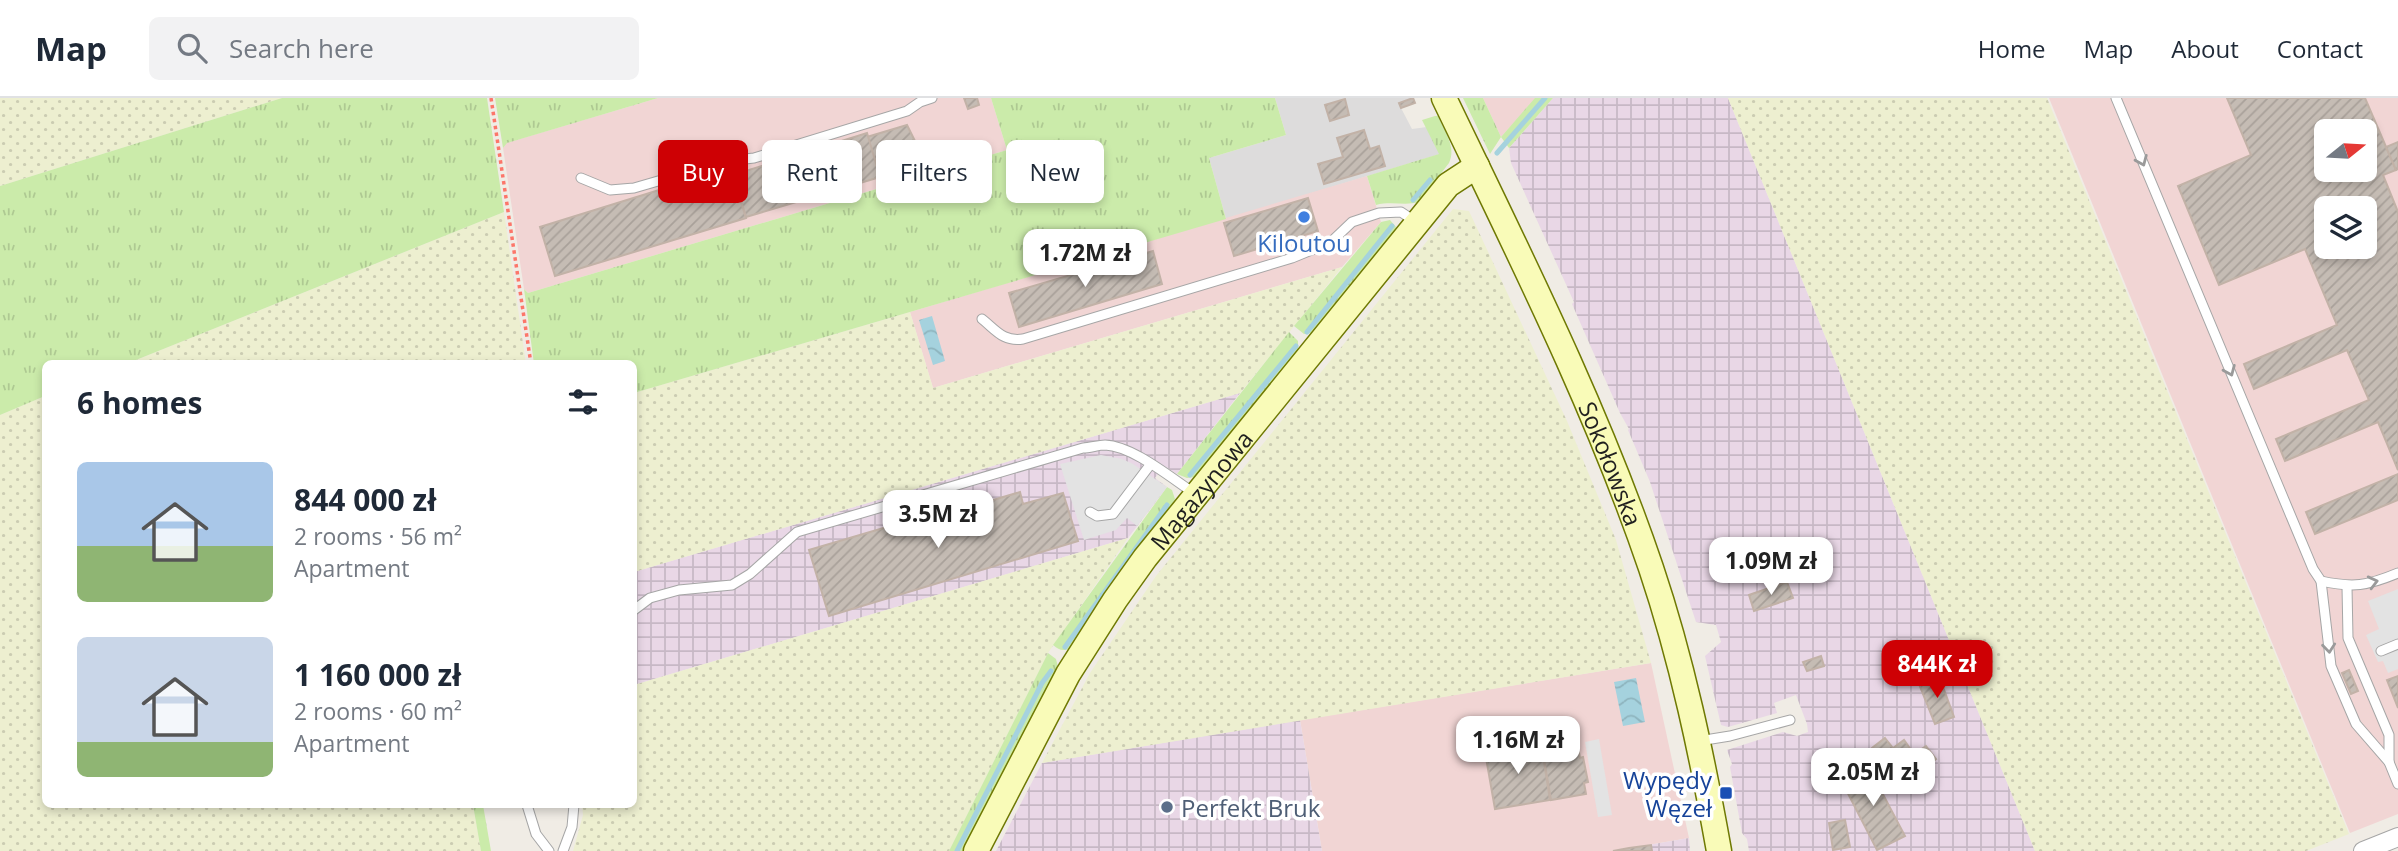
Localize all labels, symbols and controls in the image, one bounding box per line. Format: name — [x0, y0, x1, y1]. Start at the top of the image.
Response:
search box — [149, 17, 639, 80]
text: Map — [35, 26, 107, 71]
icon: search — [173, 29, 211, 67]
text: Search here — [229, 30, 374, 66]
text: Home — [1978, 32, 2046, 65]
text: Map — [2084, 32, 2133, 65]
text: About — [2171, 32, 2239, 65]
text: Contact — [2277, 32, 2363, 65]
north arrow — [2314, 119, 2376, 182]
map controls — [2314, 119, 2377, 259]
chip: Buy — [658, 140, 748, 203]
chip: Rent — [762, 140, 862, 203]
chip: Filters — [876, 140, 992, 203]
chip: New — [1006, 140, 1104, 203]
one-way arrow — [2134, 154, 2148, 166]
button: layers — [2314, 196, 2377, 259]
marker: Kiloutou — [1296, 209, 1312, 225]
place label: Kiloutou — [1257, 226, 1351, 259]
pin: 1.72M zł — [1013, 230, 1157, 289]
text: 1.72M zł — [1039, 236, 1131, 268]
one-way arrow — [2222, 363, 2236, 376]
text: 6 homes — [77, 382, 202, 423]
icon: filters — [564, 383, 602, 421]
street label: Sokołowska — [1572, 396, 1651, 530]
street label: Magazynowa — [1142, 423, 1259, 556]
text: 844 000 zł — [294, 479, 436, 520]
icon: home — [133, 490, 217, 574]
pin: 3.5M zł — [873, 490, 1003, 550]
text: 3.5M zł — [899, 497, 977, 529]
text: 2 rooms · 56 m² — [294, 520, 462, 552]
pin: 1.09M zł — [1699, 538, 1843, 597]
text: 1.09M zł — [1725, 544, 1817, 576]
text: Apartment — [294, 552, 410, 584]
one-way arrow — [2367, 575, 2379, 590]
pin: 844K zł — [1872, 640, 2002, 700]
one-way arrow — [2321, 643, 2336, 654]
text: 844K zł — [1898, 647, 1976, 679]
text: 1 160 000 zł — [294, 654, 461, 695]
icon: home — [133, 665, 217, 749]
text: 2 rooms · 60 m² — [294, 695, 462, 727]
pin: 1.16M zł — [1446, 716, 1590, 776]
text: 1.16M zł — [1472, 723, 1564, 755]
text: Apartment — [294, 727, 410, 759]
pin: 2.05M zł — [1801, 748, 1945, 808]
text: 2.05M zł — [1827, 755, 1919, 787]
place label: Wypędy Węzeł — [1623, 763, 1713, 824]
marker: Wypędy Węzeł — [1718, 785, 1734, 801]
place label: Perfekt Bruk — [1181, 791, 1321, 824]
marker: Perfekt Bruk — [1159, 799, 1175, 815]

